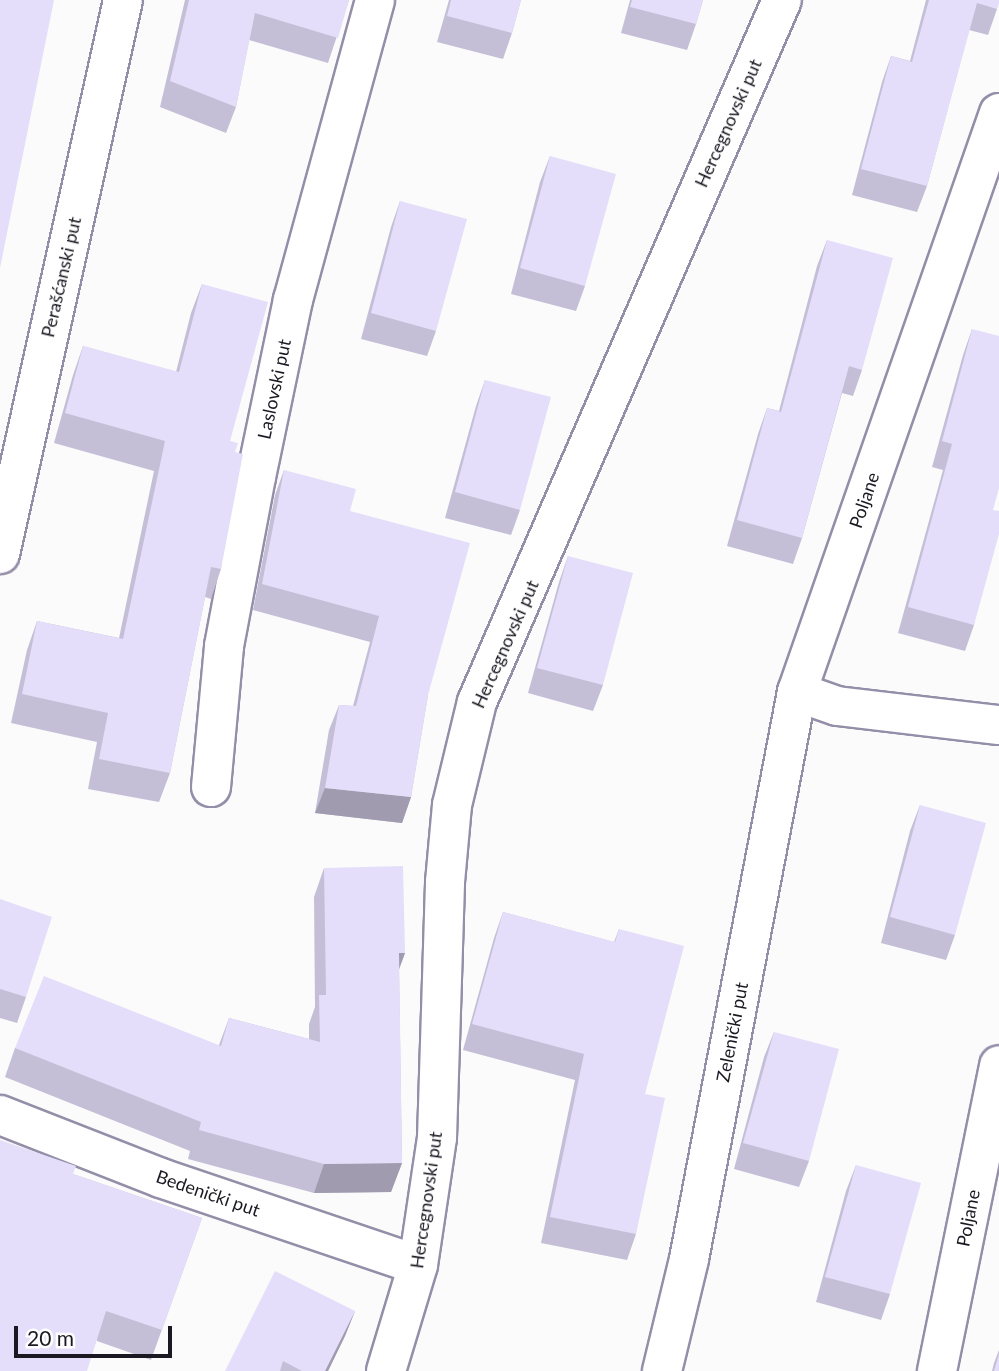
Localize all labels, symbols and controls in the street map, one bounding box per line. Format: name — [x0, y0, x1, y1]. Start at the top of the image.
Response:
street label: Hercegnovski put — [690, 56, 766, 190]
street label: Perašćanski put — [37, 215, 85, 339]
street label: Laslovski put — [253, 337, 295, 441]
street label: Poljane — [844, 469, 884, 531]
street label: Hercegnovski put — [467, 577, 543, 711]
street label: Zelenički put — [712, 980, 752, 1084]
street label: Hercegnovski put — [406, 1130, 446, 1270]
street label: Bedenički put — [153, 1165, 263, 1221]
street label: Poljane — [952, 1188, 984, 1248]
scale bar — [18, 1312, 175, 1356]
text: 20 m — [27, 1325, 74, 1350]

